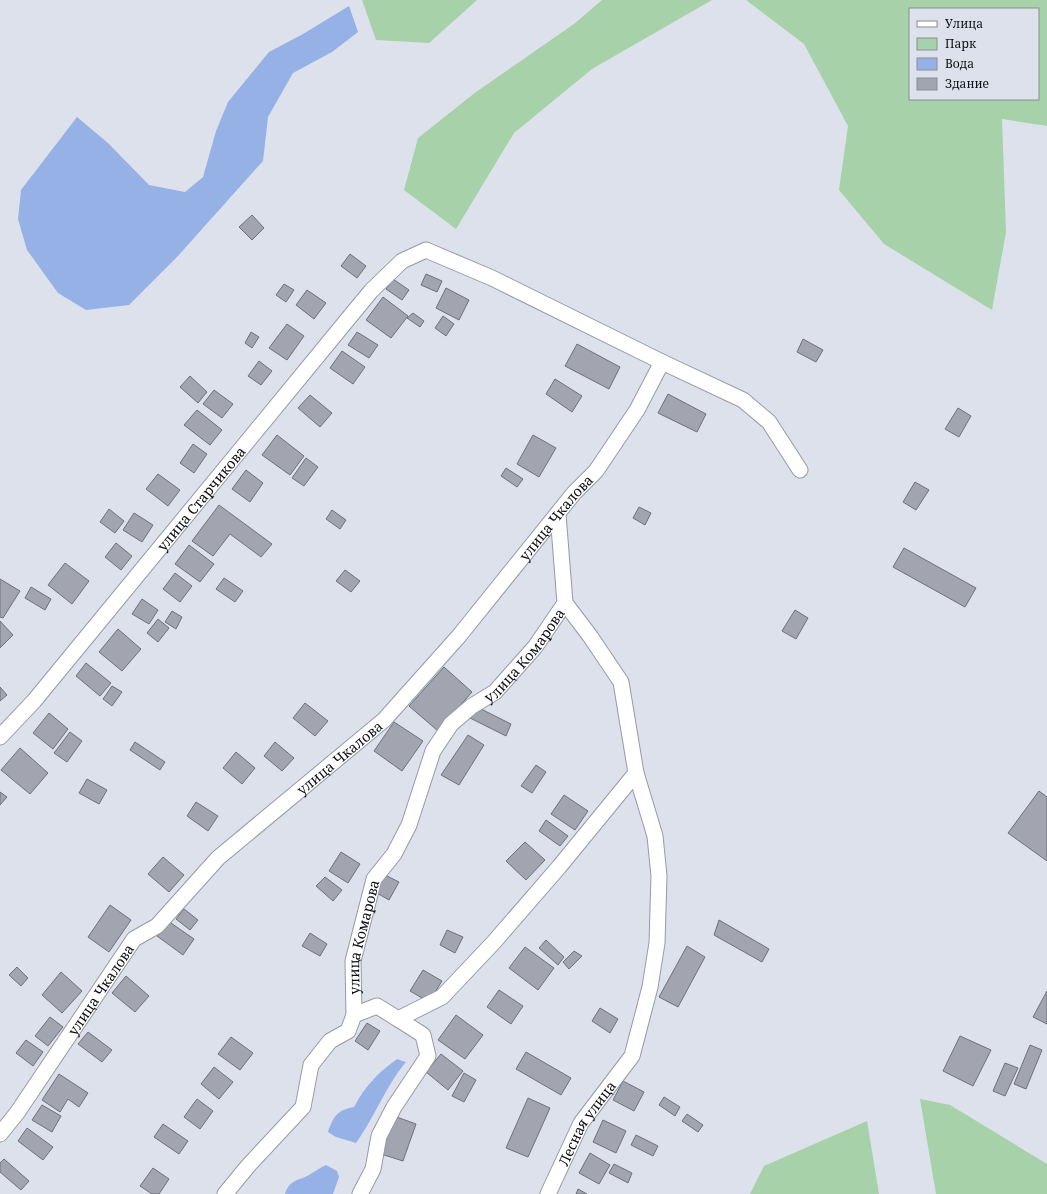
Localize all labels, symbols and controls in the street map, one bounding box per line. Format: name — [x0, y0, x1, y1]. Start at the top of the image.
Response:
legend — [909, 8, 1039, 100]
text: Улица — [945, 15, 983, 32]
text: Парк — [945, 35, 977, 52]
text: Вода — [945, 55, 974, 72]
text: Здание — [945, 75, 989, 92]
street label: улица Старчикова — [152, 442, 249, 555]
street label: улица Чкалова — [514, 470, 597, 564]
street label: улица Комарова — [480, 604, 568, 706]
street label: улица Чкалова — [292, 716, 386, 799]
street label: улица Комарова — [343, 878, 383, 995]
street label: улица Чкалова — [63, 940, 138, 1039]
street label: Лесная улица — [553, 1077, 620, 1168]

